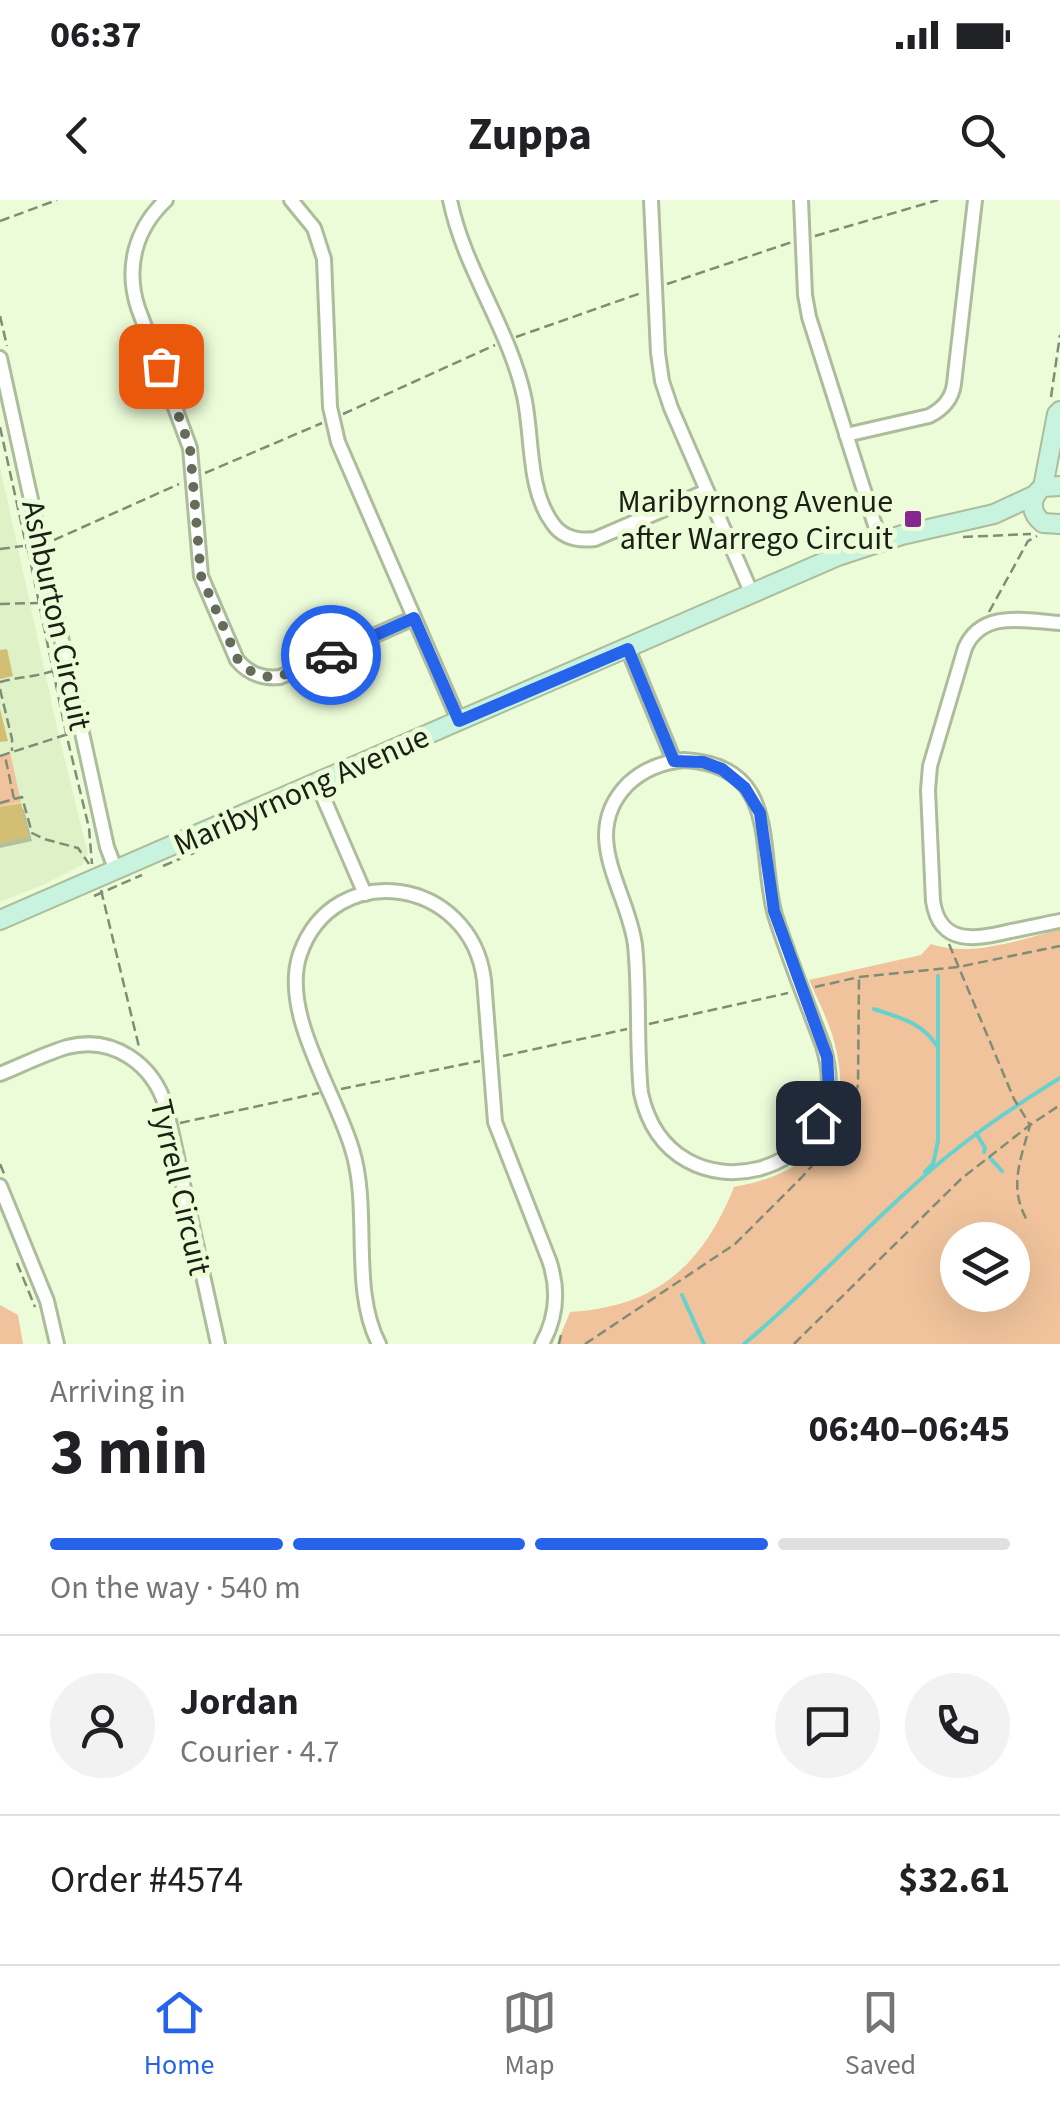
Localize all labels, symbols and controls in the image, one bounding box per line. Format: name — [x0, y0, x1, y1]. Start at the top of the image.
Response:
text: 06:37 — [50, 8, 142, 62]
text: Zuppa — [468, 103, 592, 167]
icon: back — [50, 108, 105, 163]
icon: search — [955, 108, 1010, 163]
pin — [119, 324, 204, 409]
icon: bag — [134, 339, 189, 394]
place label: Maribyrnong Avenue after Warrego Circuit — [618, 479, 893, 562]
street label: Ashburton Circuit — [9, 496, 103, 735]
marker: Maribyrnong Avenue after Warrego Circuit — [902, 508, 924, 530]
courier — [281, 605, 381, 705]
icon: car — [304, 628, 359, 683]
street label: Maribyrnong Avenue — [166, 714, 437, 868]
pin — [776, 1081, 861, 1166]
street label: Tyrrell Circuit — [137, 1095, 223, 1280]
icon: home — [791, 1096, 846, 1151]
map controls — [940, 1222, 1030, 1312]
button: layers — [940, 1222, 1030, 1312]
text: Arriving in — [50, 1369, 186, 1415]
text: 06:40–06:45 — [808, 1402, 1010, 1456]
text: 3 min — [50, 1406, 208, 1499]
text: On the way · 540 m — [50, 1565, 301, 1611]
button: person — [50, 1673, 155, 1778]
button: chat — [775, 1673, 880, 1778]
button: phone — [905, 1673, 1010, 1778]
text: Jordan — [180, 1675, 299, 1729]
text: Courier · 4.7 — [180, 1729, 340, 1775]
text: Order #4574 — [50, 1853, 243, 1907]
text: $32.61 — [898, 1853, 1010, 1907]
tab: Home — [144, 1985, 214, 2085]
tab: Map — [502, 1985, 557, 2085]
tab: Saved — [845, 1985, 916, 2085]

